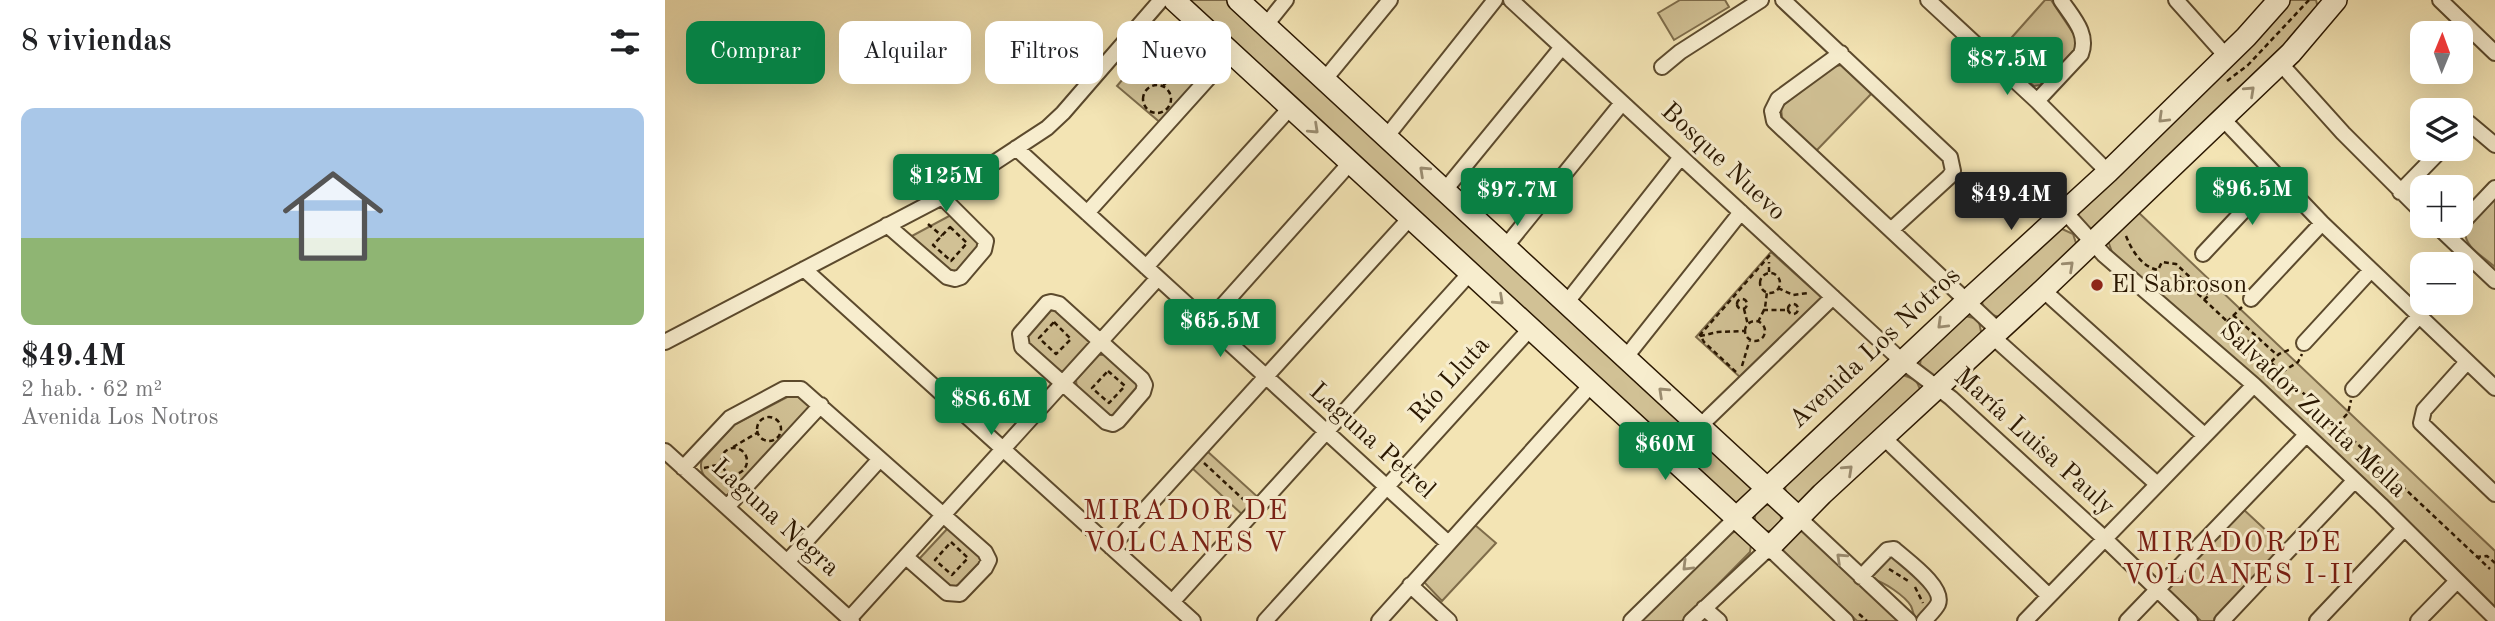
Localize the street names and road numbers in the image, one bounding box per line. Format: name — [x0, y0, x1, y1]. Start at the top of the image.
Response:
street label: Bosque Nuevo — [1656, 98, 1790, 226]
street label: Avenida Los Notros — [1785, 262, 1965, 434]
street label: Salvador Zurita Mella — [2215, 317, 2411, 503]
street label: Río Lluta — [1405, 332, 1495, 428]
street label: María Luisa Pauly — [1949, 363, 2119, 521]
street label: Laguna Petrel — [1304, 378, 1440, 504]
street label: Laguna Negra — [706, 454, 844, 582]

